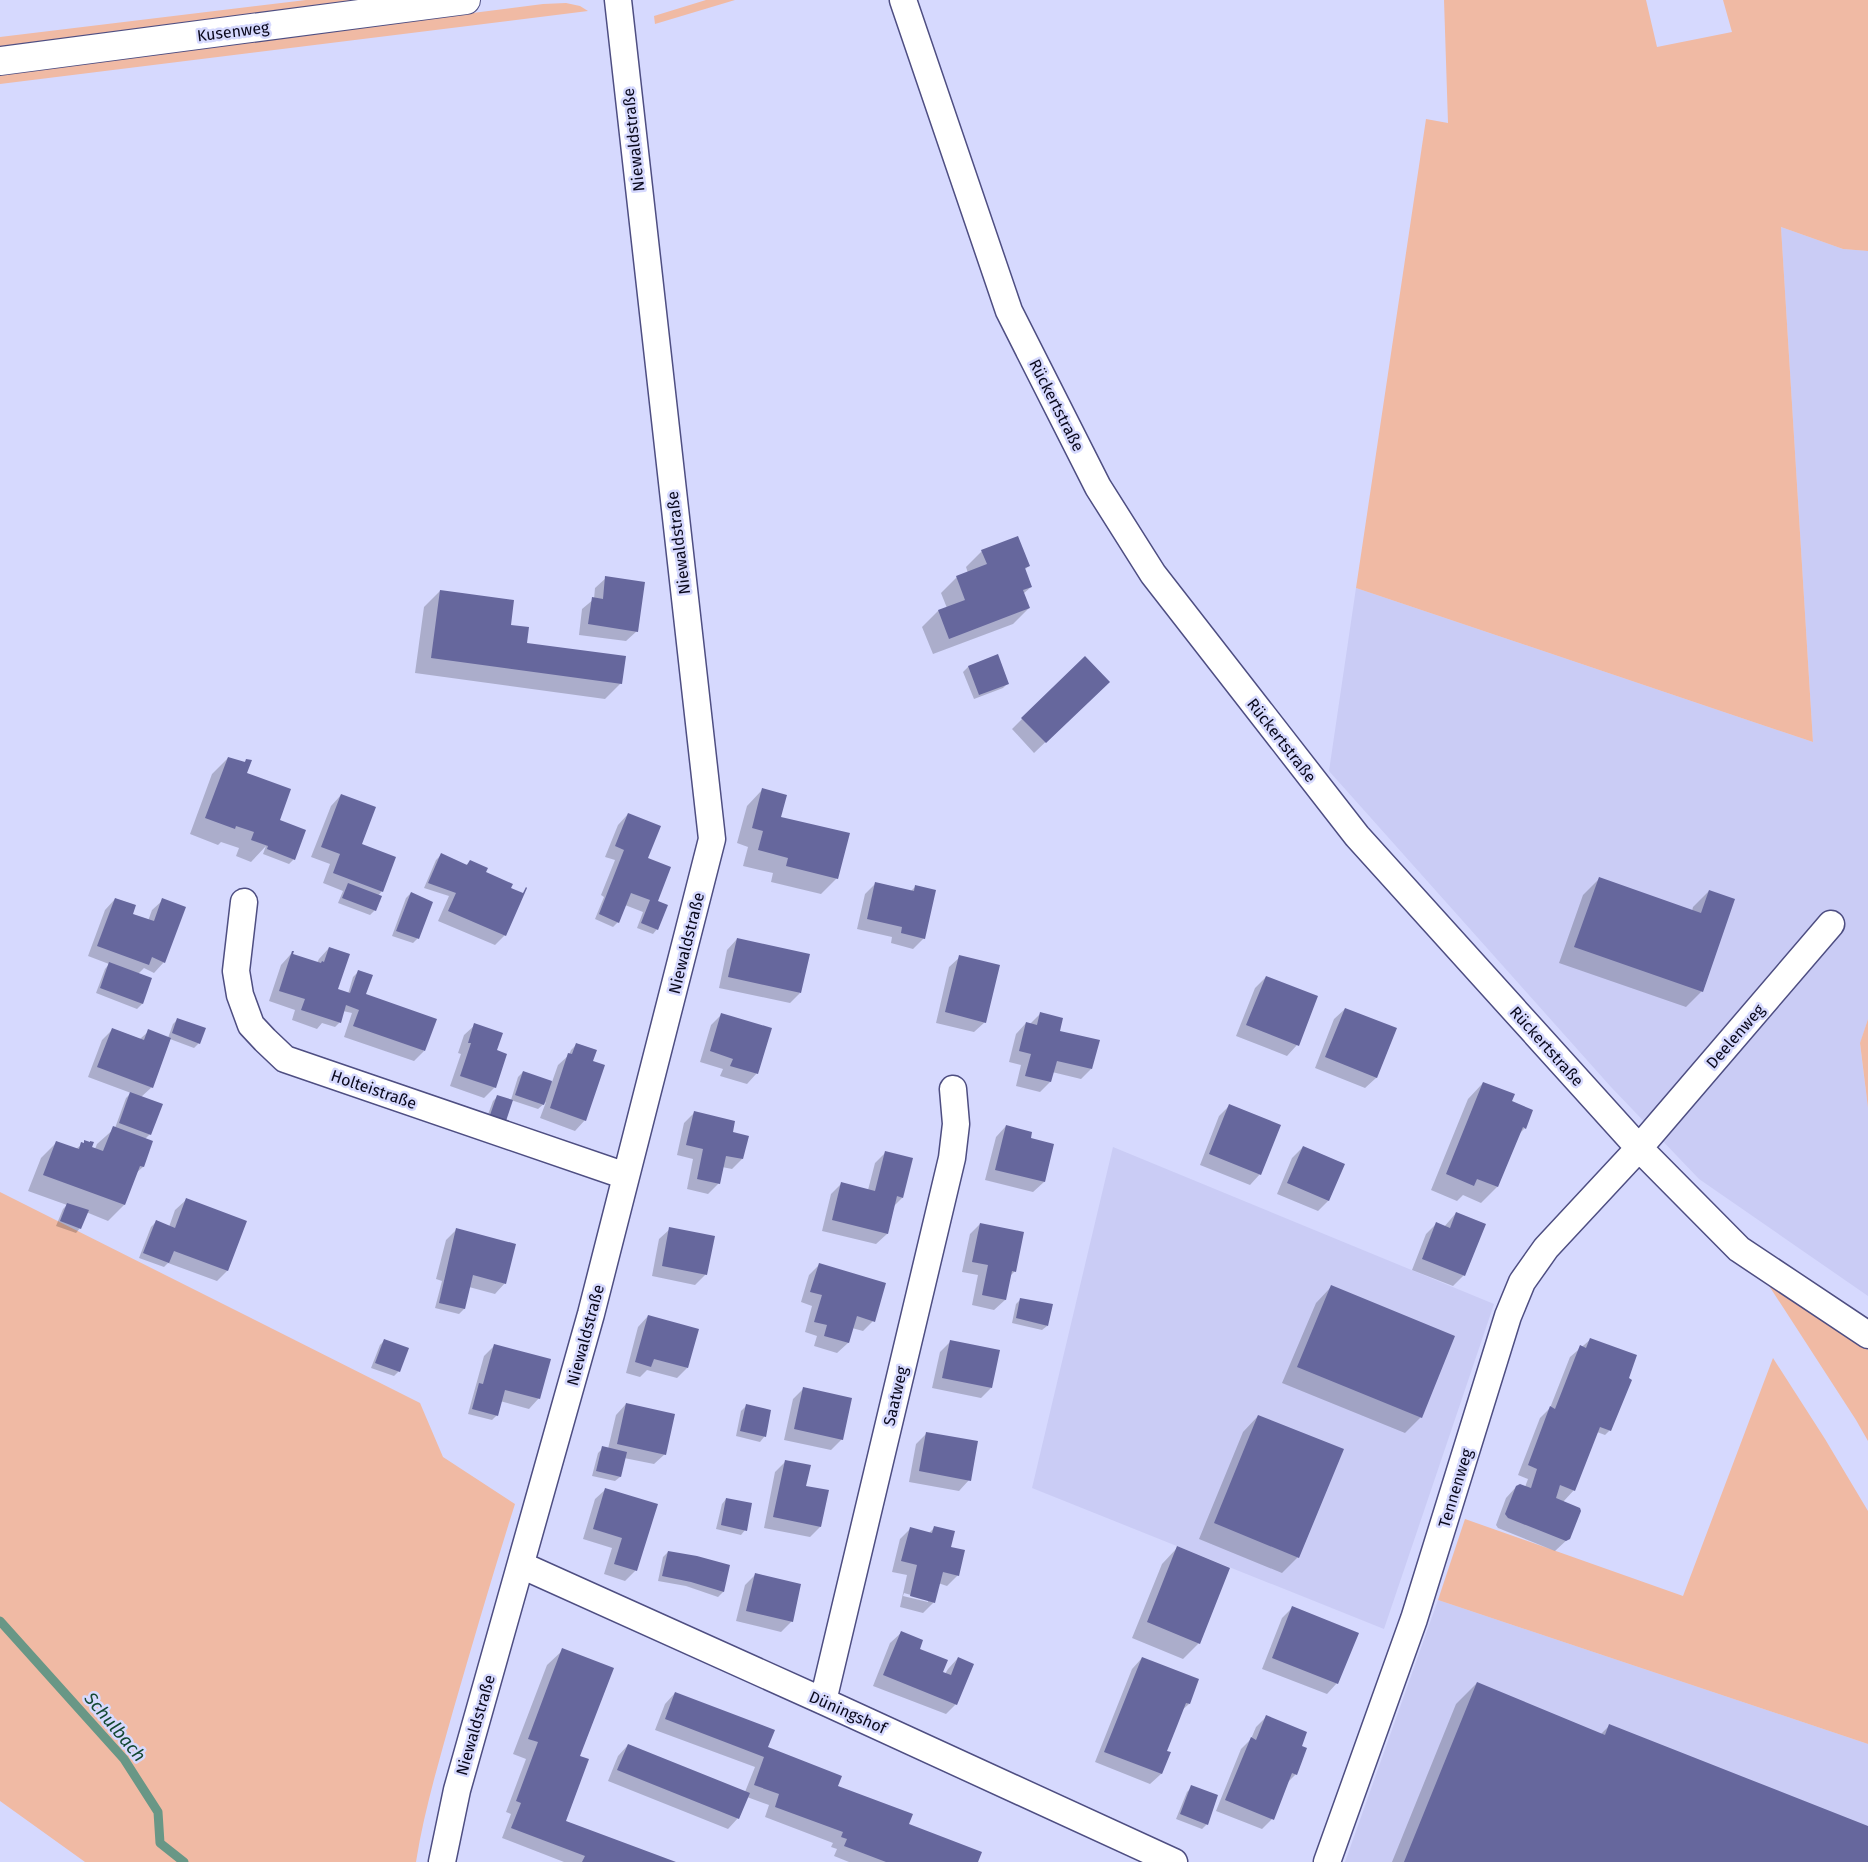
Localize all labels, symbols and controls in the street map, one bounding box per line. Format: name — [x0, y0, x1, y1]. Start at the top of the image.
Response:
street label: Kusenweg — [196, 18, 271, 45]
street label: Niewaldstraße — [619, 87, 648, 193]
street label: Rückertstraße — [1025, 356, 1088, 455]
street label: Niewaldstraße — [663, 490, 694, 596]
street label: Rückertstraße — [1243, 695, 1320, 786]
street label: Niewaldstraße — [665, 890, 708, 996]
street label: Deelenweg — [1702, 1000, 1769, 1072]
street label: Rückertstraße — [1506, 1002, 1588, 1090]
street label: Holteistraße — [328, 1066, 419, 1113]
street label: Niewaldstraße — [563, 1282, 608, 1388]
street label: Saatweg — [879, 1364, 912, 1428]
street label: Tennenweg — [1434, 1446, 1477, 1530]
street label: Niewaldstraße — [452, 1673, 499, 1778]
water label: Schulbach — [79, 1687, 150, 1766]
street label: Düningshof — [806, 1687, 891, 1739]

